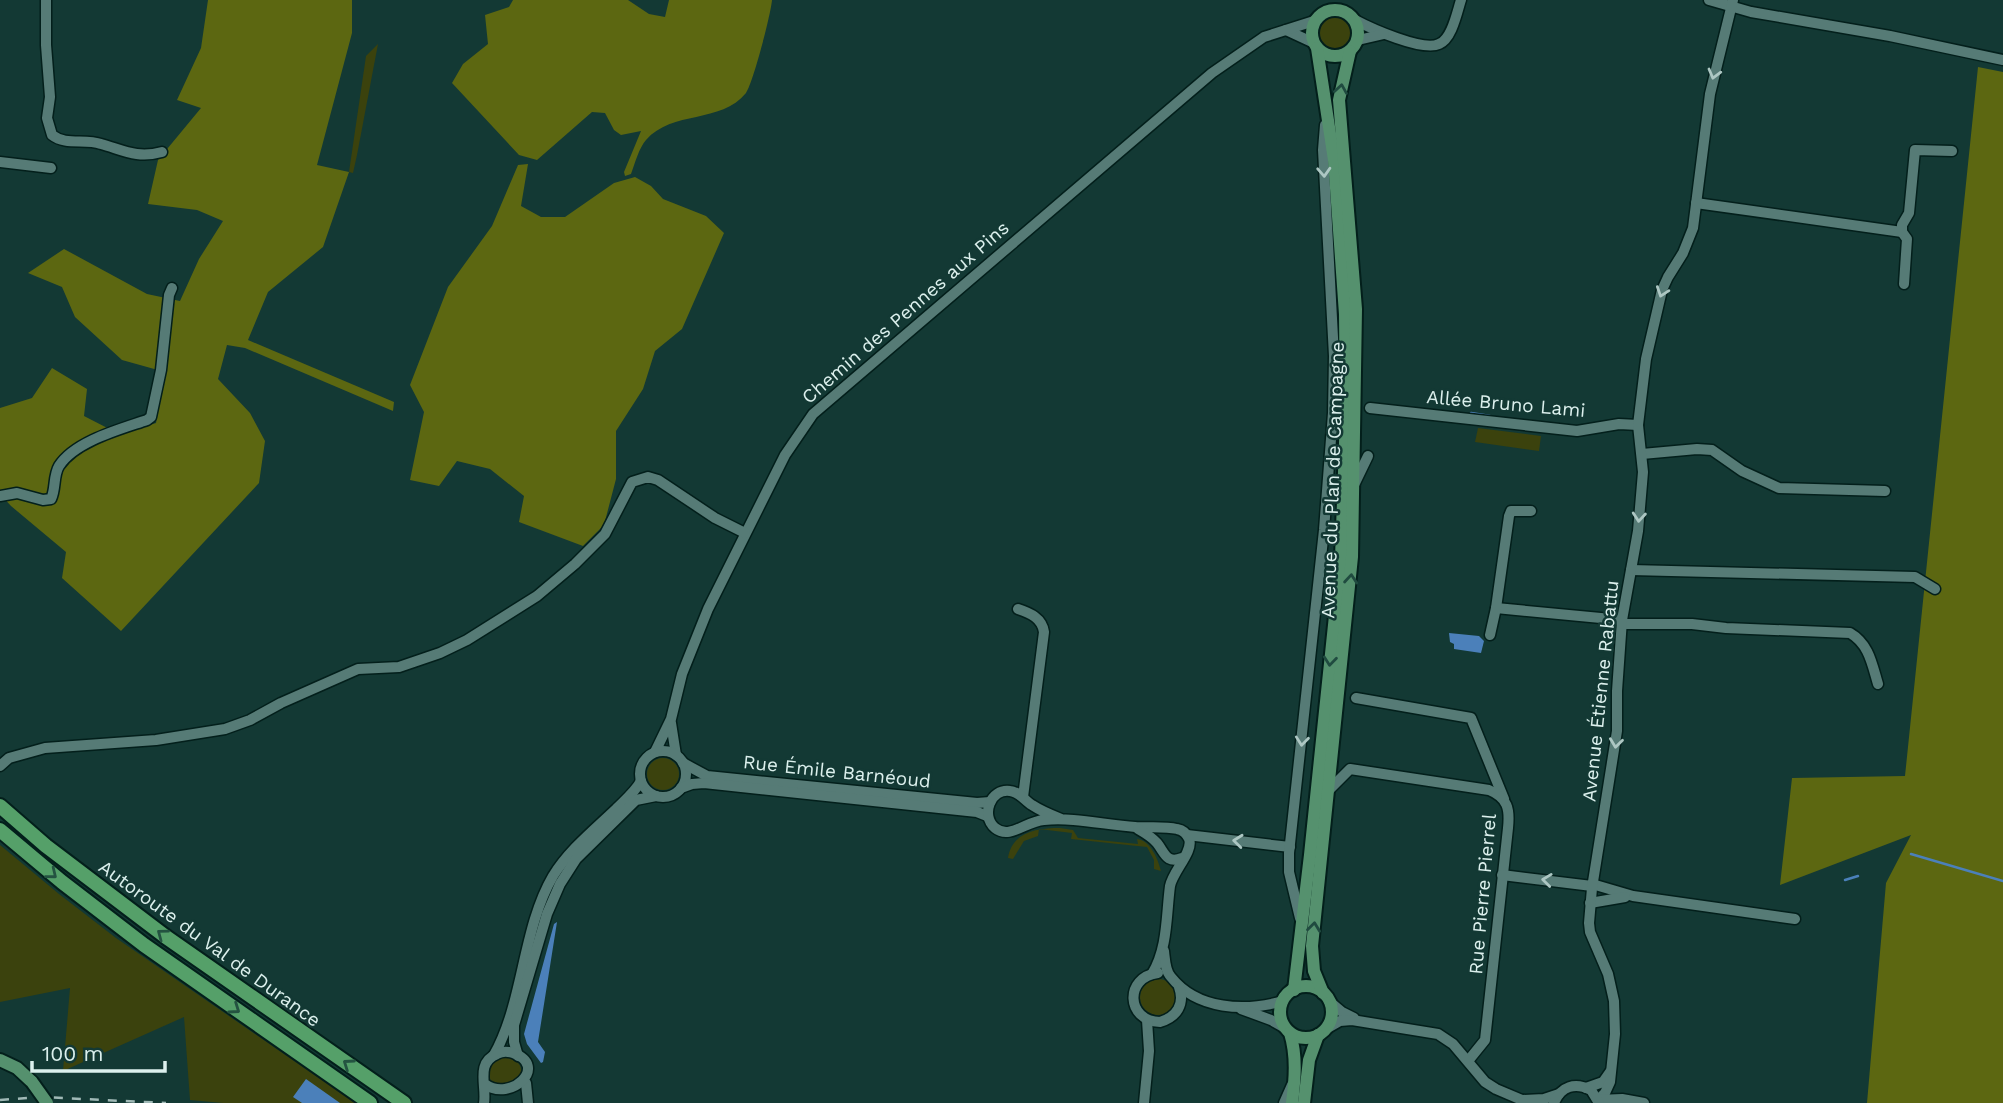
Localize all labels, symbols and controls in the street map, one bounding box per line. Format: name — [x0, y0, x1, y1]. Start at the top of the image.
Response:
one-way arrow — [1708, 68, 1723, 80]
one-way arrow — [1333, 83, 1348, 94]
one-way arrow — [1316, 167, 1331, 178]
street label: Chemin des Pennes aux Pins — [797, 216, 1014, 409]
one-way arrow — [1656, 286, 1670, 298]
street label: Avenue du Plan de Campagne — [1316, 341, 1349, 619]
street label: Allée Bruno Lami — [1426, 385, 1586, 422]
one-way arrow — [1632, 511, 1647, 523]
one-way arrow — [1343, 573, 1358, 584]
street label: Avenue Étienne Rabattu — [1577, 579, 1624, 803]
one-way arrow — [1323, 655, 1338, 666]
one-way arrow — [1295, 735, 1310, 746]
one-way arrow — [1608, 737, 1623, 748]
street label: Rue Émile Barnéoud — [742, 750, 932, 793]
street label: Rue Pierre Pierrel — [1464, 812, 1501, 975]
one-way arrow — [1233, 834, 1244, 849]
street label: Autoroute du Val de Durance — [94, 855, 325, 1032]
one-way arrow — [44, 866, 57, 878]
one-way arrow — [1541, 872, 1553, 887]
one-way arrow — [1307, 921, 1322, 933]
one-way arrow — [157, 929, 169, 942]
one-way arrow — [227, 1001, 240, 1013]
scale bar — [32, 1030, 164, 1074]
text: 100 m — [42, 1041, 104, 1066]
one-way arrow — [343, 1060, 356, 1072]

